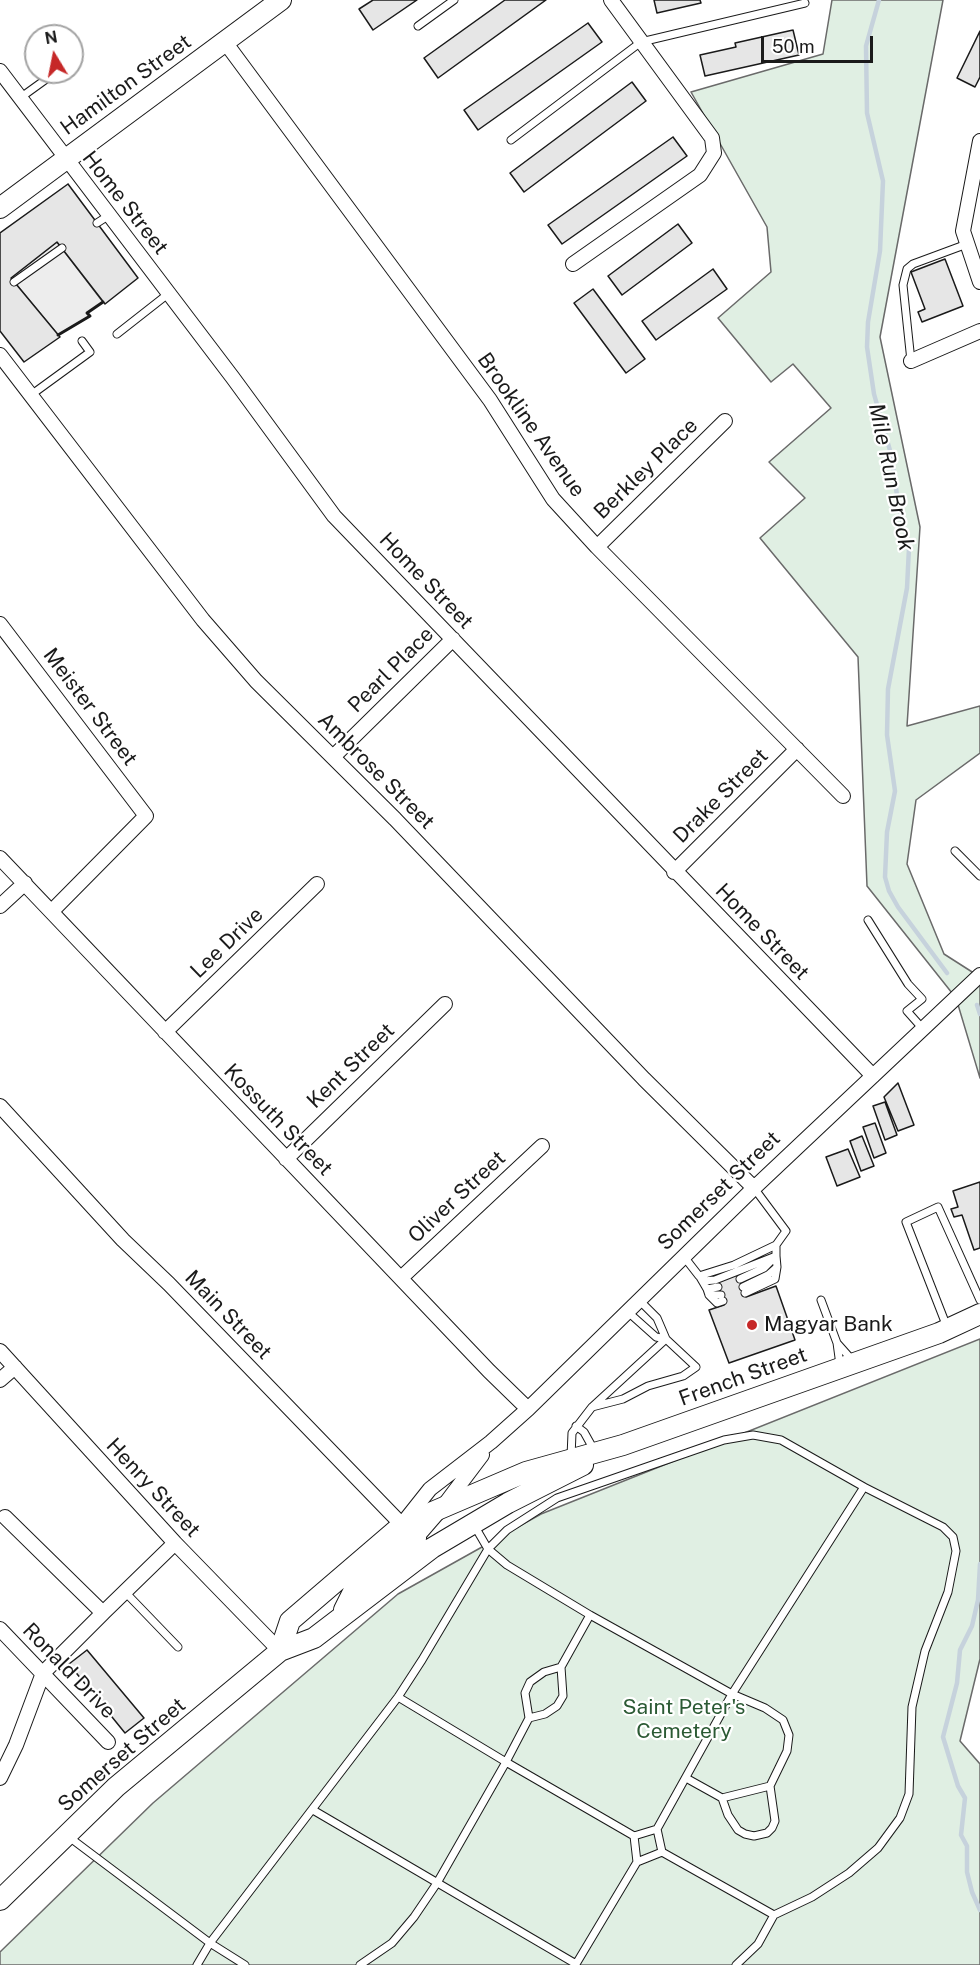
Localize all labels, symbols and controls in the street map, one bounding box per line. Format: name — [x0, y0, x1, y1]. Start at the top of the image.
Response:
north arrow — [24, 24, 84, 84]
scale bar — [764, 24, 876, 62]
text: N — [43, 27, 59, 48]
street label: Hamilton Street — [56, 29, 196, 141]
text: 50 m — [772, 36, 815, 57]
street label: Home Street — [77, 146, 173, 260]
street label: Brookline Avenue — [472, 348, 590, 502]
water label: Mile Run Brook — [862, 401, 920, 553]
street label: Berkley Place — [589, 413, 703, 525]
street label: Home Street — [374, 528, 478, 634]
street label: Pearl Place — [343, 622, 439, 718]
street label: Meister Street — [38, 643, 142, 771]
street label: Ambrose Street — [312, 707, 440, 835]
street label: Drake Street — [668, 743, 774, 849]
street label: Home Street — [710, 879, 814, 985]
street label: Lee Drive — [186, 902, 268, 984]
street label: Kent Street — [302, 1018, 400, 1114]
street label: Kossuth Street — [218, 1059, 338, 1181]
street label: Somerset Street — [652, 1126, 786, 1256]
street label: Oliver Street — [403, 1146, 511, 1248]
street label: Main Street — [179, 1265, 277, 1365]
place label: Magyar Bank — [764, 1312, 893, 1338]
marker: Magyar Bank — [745, 1318, 759, 1332]
street label: French Street — [676, 1342, 810, 1412]
street label: Henry Street — [101, 1433, 205, 1543]
street label: Ronald Drive — [17, 1618, 121, 1724]
street label: Somerset Street — [53, 1693, 191, 1817]
park label: Saint Peter's Cemetery — [623, 1695, 745, 1745]

